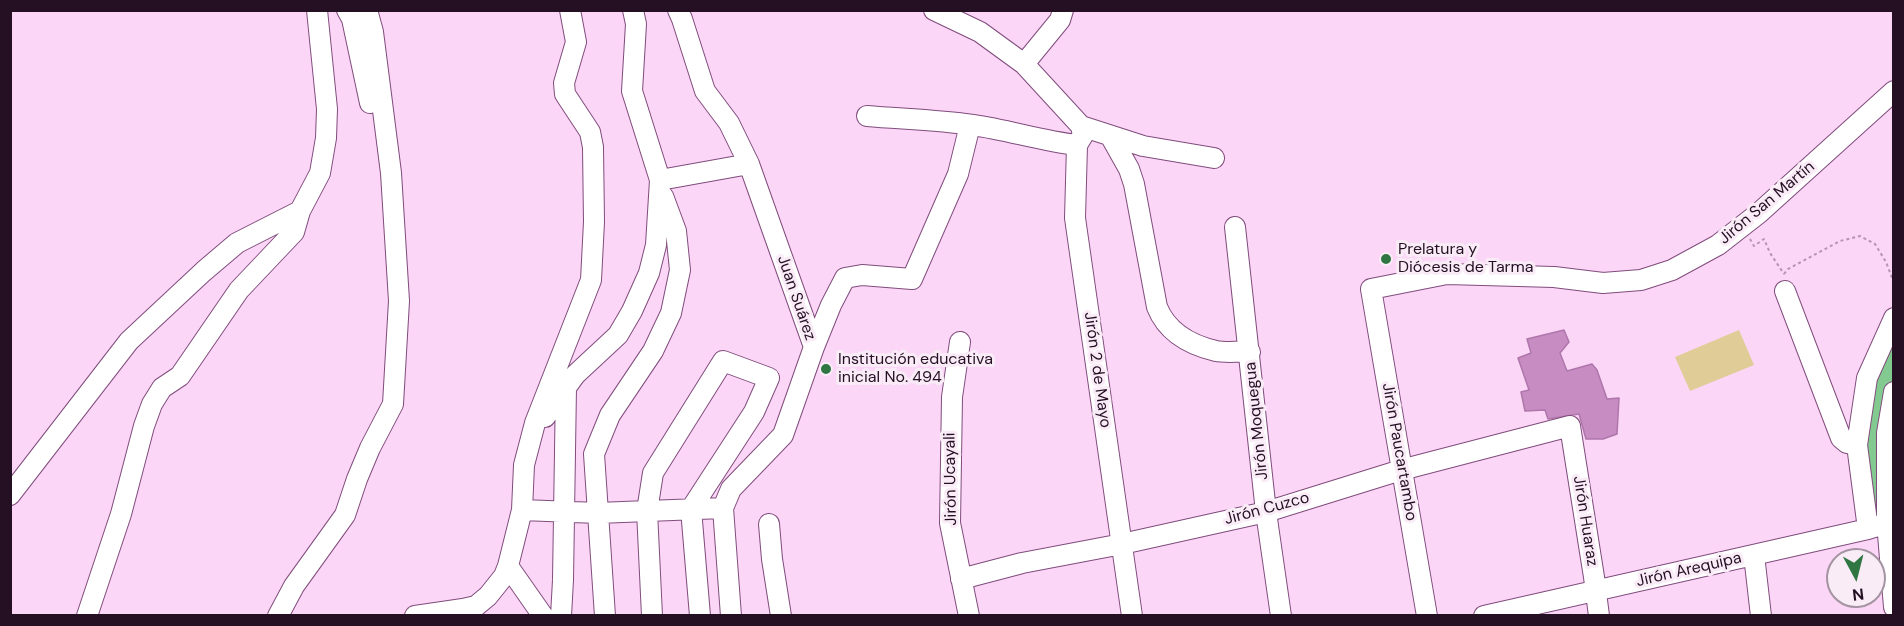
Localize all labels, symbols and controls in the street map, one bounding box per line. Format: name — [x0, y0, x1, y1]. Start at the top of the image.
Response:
street label: Jirón San Martín — [1715, 157, 1819, 249]
place label: Prelatura y Diócesis de Tarma — [1398, 240, 1533, 278]
marker: Prelatura y Diócesis de Tarma — [1379, 252, 1393, 266]
street label: Juan Suárez — [773, 253, 819, 343]
street label: Jirón 2 de Mayo — [1079, 311, 1115, 429]
place label: Institución educativa inicial No. 494 — [838, 350, 993, 388]
street label: Jirón Moquegua — [1241, 361, 1273, 481]
marker: Institución educativa inicial No. 494 — [819, 362, 833, 376]
street label: Jirón Paucartambo — [1377, 382, 1421, 522]
street label: Jirón Ucayali — [941, 432, 961, 526]
street label: Jirón Huaraz — [1568, 474, 1602, 568]
street label: Jirón Cuzco — [1222, 488, 1312, 530]
north arrow — [1826, 548, 1886, 608]
street label: Jirón Arequipa — [1634, 549, 1744, 591]
text: N — [1851, 583, 1865, 606]

